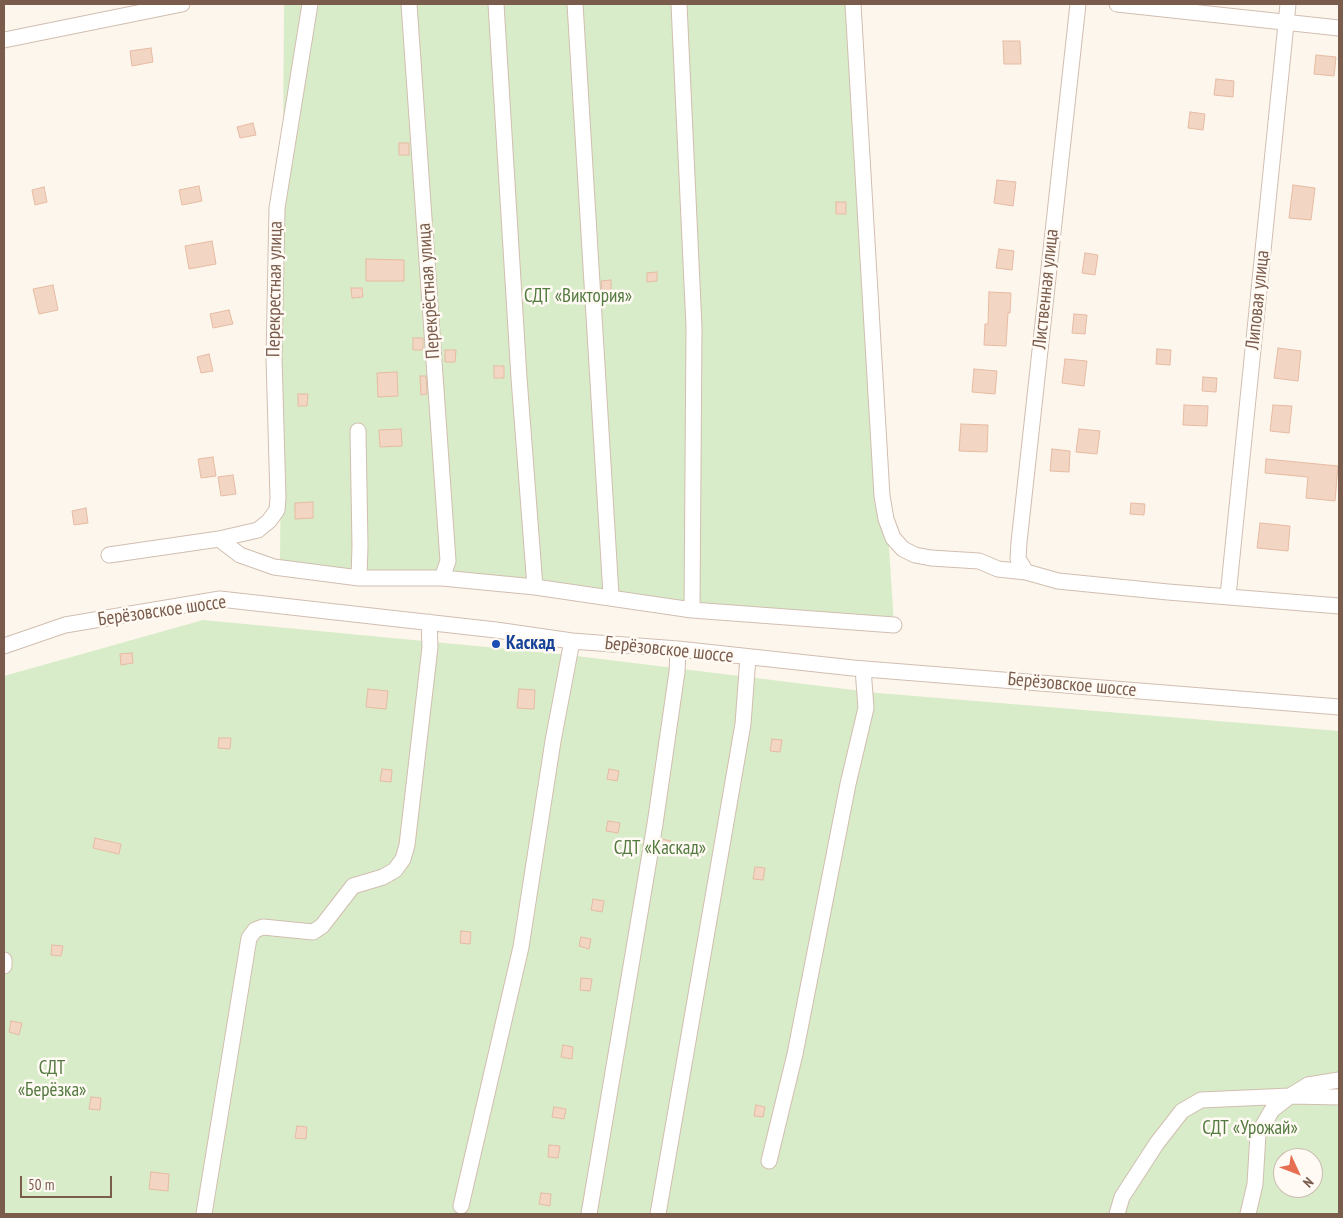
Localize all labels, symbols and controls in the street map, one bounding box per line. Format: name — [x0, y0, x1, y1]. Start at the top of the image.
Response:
street label: Перекрестная улица — [262, 221, 288, 357]
street label: Перекрёстная улица — [413, 222, 445, 360]
street label: Лиственная улица — [1028, 228, 1064, 350]
street label: Липовая улица — [1241, 249, 1275, 351]
park label: СДТ «Виктория» — [524, 286, 632, 308]
street label: Берёзовское шоссе — [96, 591, 228, 631]
street label: Берёзовское шоссе — [604, 632, 734, 668]
place label: Каскад — [506, 633, 555, 655]
marker: Каскад — [490, 638, 502, 650]
street label: Берёзовское шоссе — [1007, 668, 1137, 702]
park label: СДТ «Каскад» — [614, 838, 706, 860]
park label: СДТ «Берёзка» — [18, 1058, 86, 1102]
park label: СДТ «Урожай» — [1202, 1118, 1298, 1140]
north arrow — [1273, 1148, 1323, 1198]
scale bar — [22, 1166, 115, 1198]
text: N — [1299, 1174, 1317, 1191]
text: 50 m — [28, 1175, 54, 1194]

